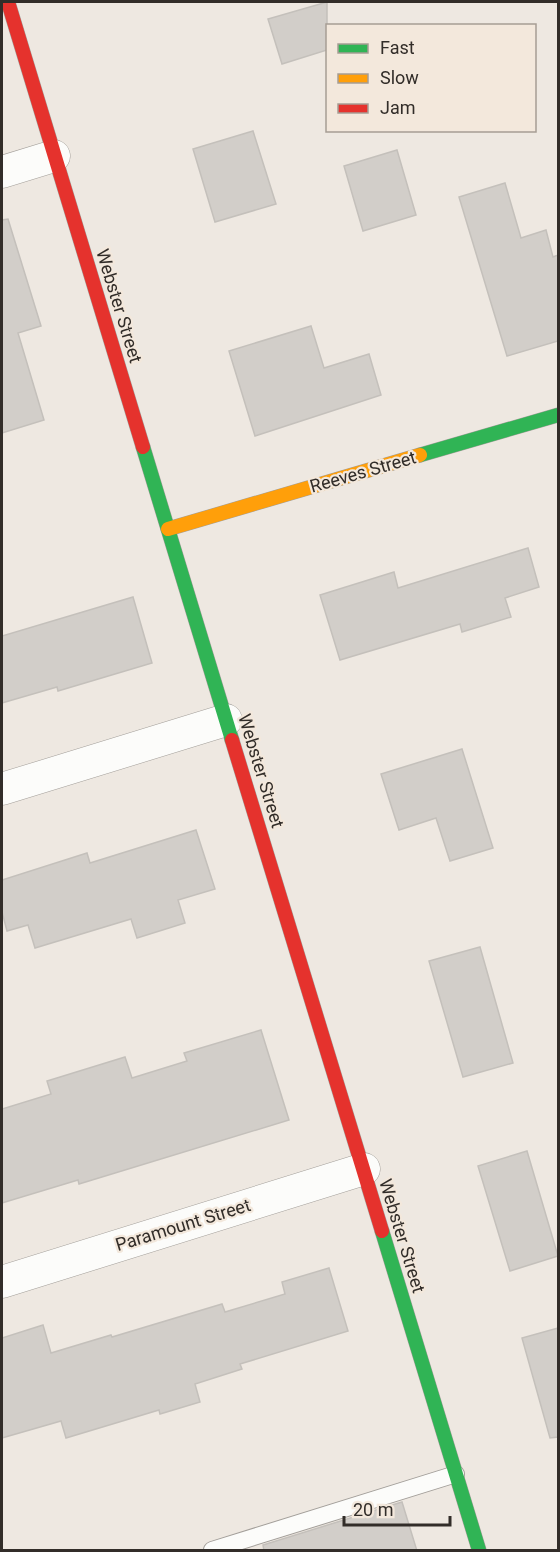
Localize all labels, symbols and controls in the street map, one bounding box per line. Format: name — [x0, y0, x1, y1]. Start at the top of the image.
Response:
legend — [326, 24, 536, 132]
text: Fast — [380, 37, 415, 58]
text: Slow — [380, 67, 419, 88]
text: Jam — [380, 97, 416, 118]
street label: Webster Street — [92, 246, 147, 366]
street label: Reeves Street — [307, 446, 418, 497]
street label: Webster Street — [234, 711, 289, 831]
street label: Webster Street — [375, 1176, 430, 1296]
street label: Paramount Street — [113, 1194, 253, 1255]
scale bar — [344, 1489, 450, 1527]
text: 20 m — [353, 1499, 393, 1520]

